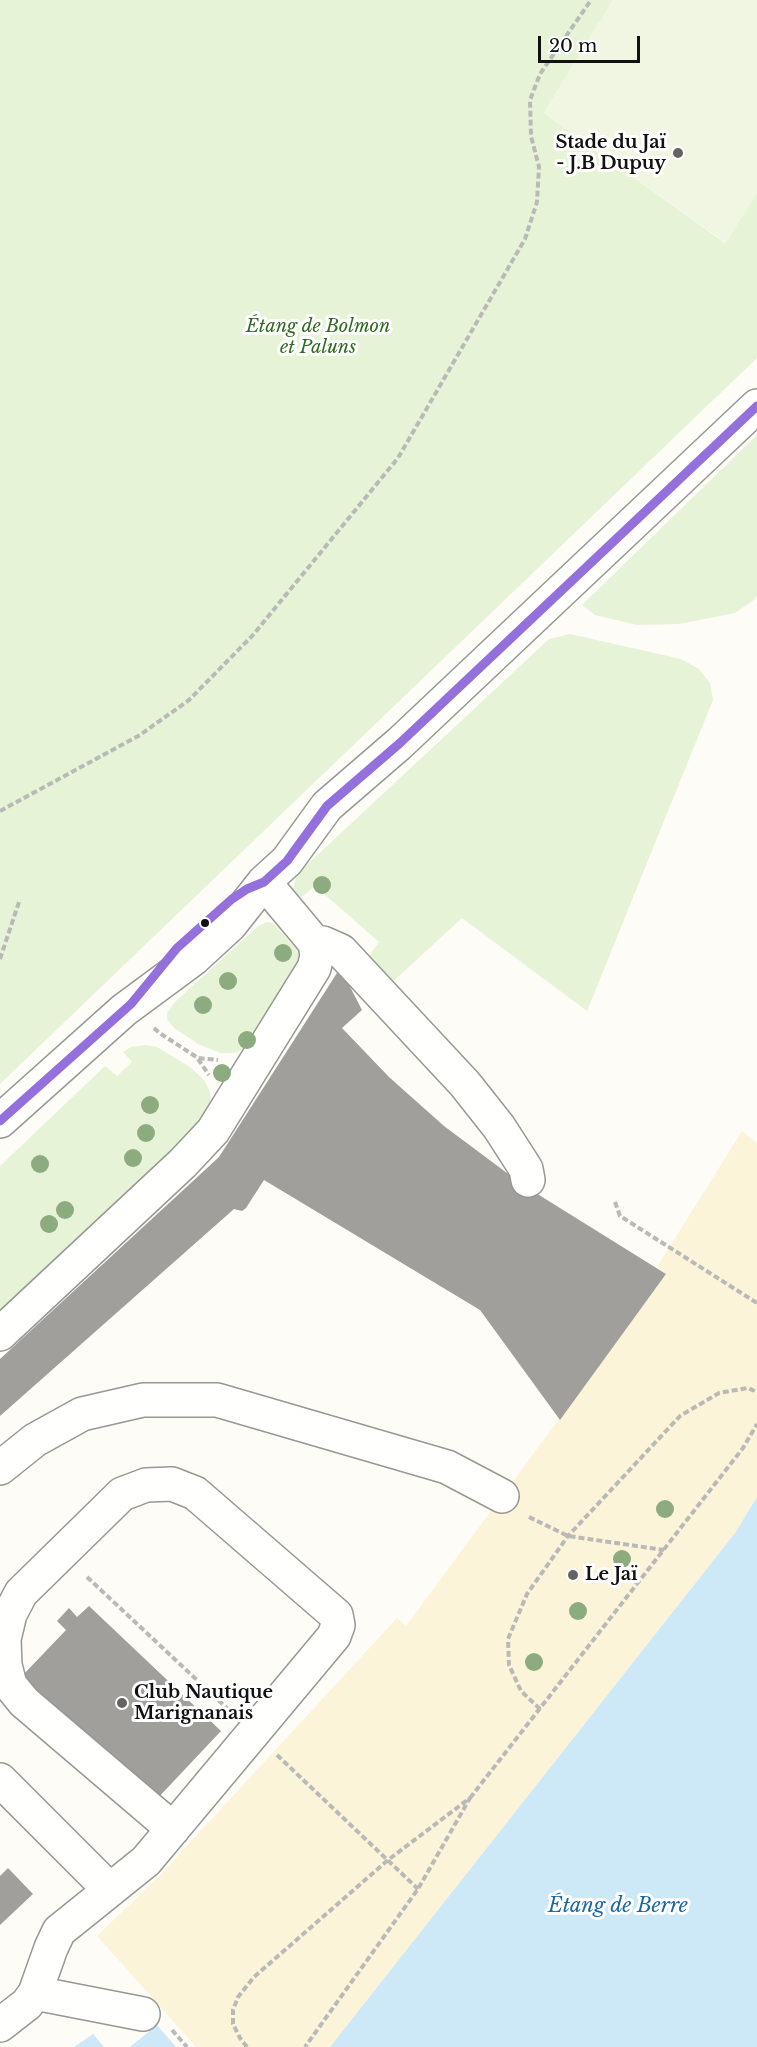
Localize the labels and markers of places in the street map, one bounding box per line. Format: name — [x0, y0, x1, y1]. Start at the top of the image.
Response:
place label: Stade du Jaï - J.B Dupuy — [555, 132, 666, 174]
marker: Stade du Jaï - J.B Dupuy — [671, 146, 685, 160]
unlabelled marker — [199, 917, 211, 929]
place label: Le Jaï — [585, 1564, 638, 1586]
marker: Le Jaï — [566, 1568, 580, 1582]
place label: Club Nautique Marignanais — [134, 1682, 273, 1724]
marker: Club Nautique Marignanais — [115, 1696, 129, 1710]

